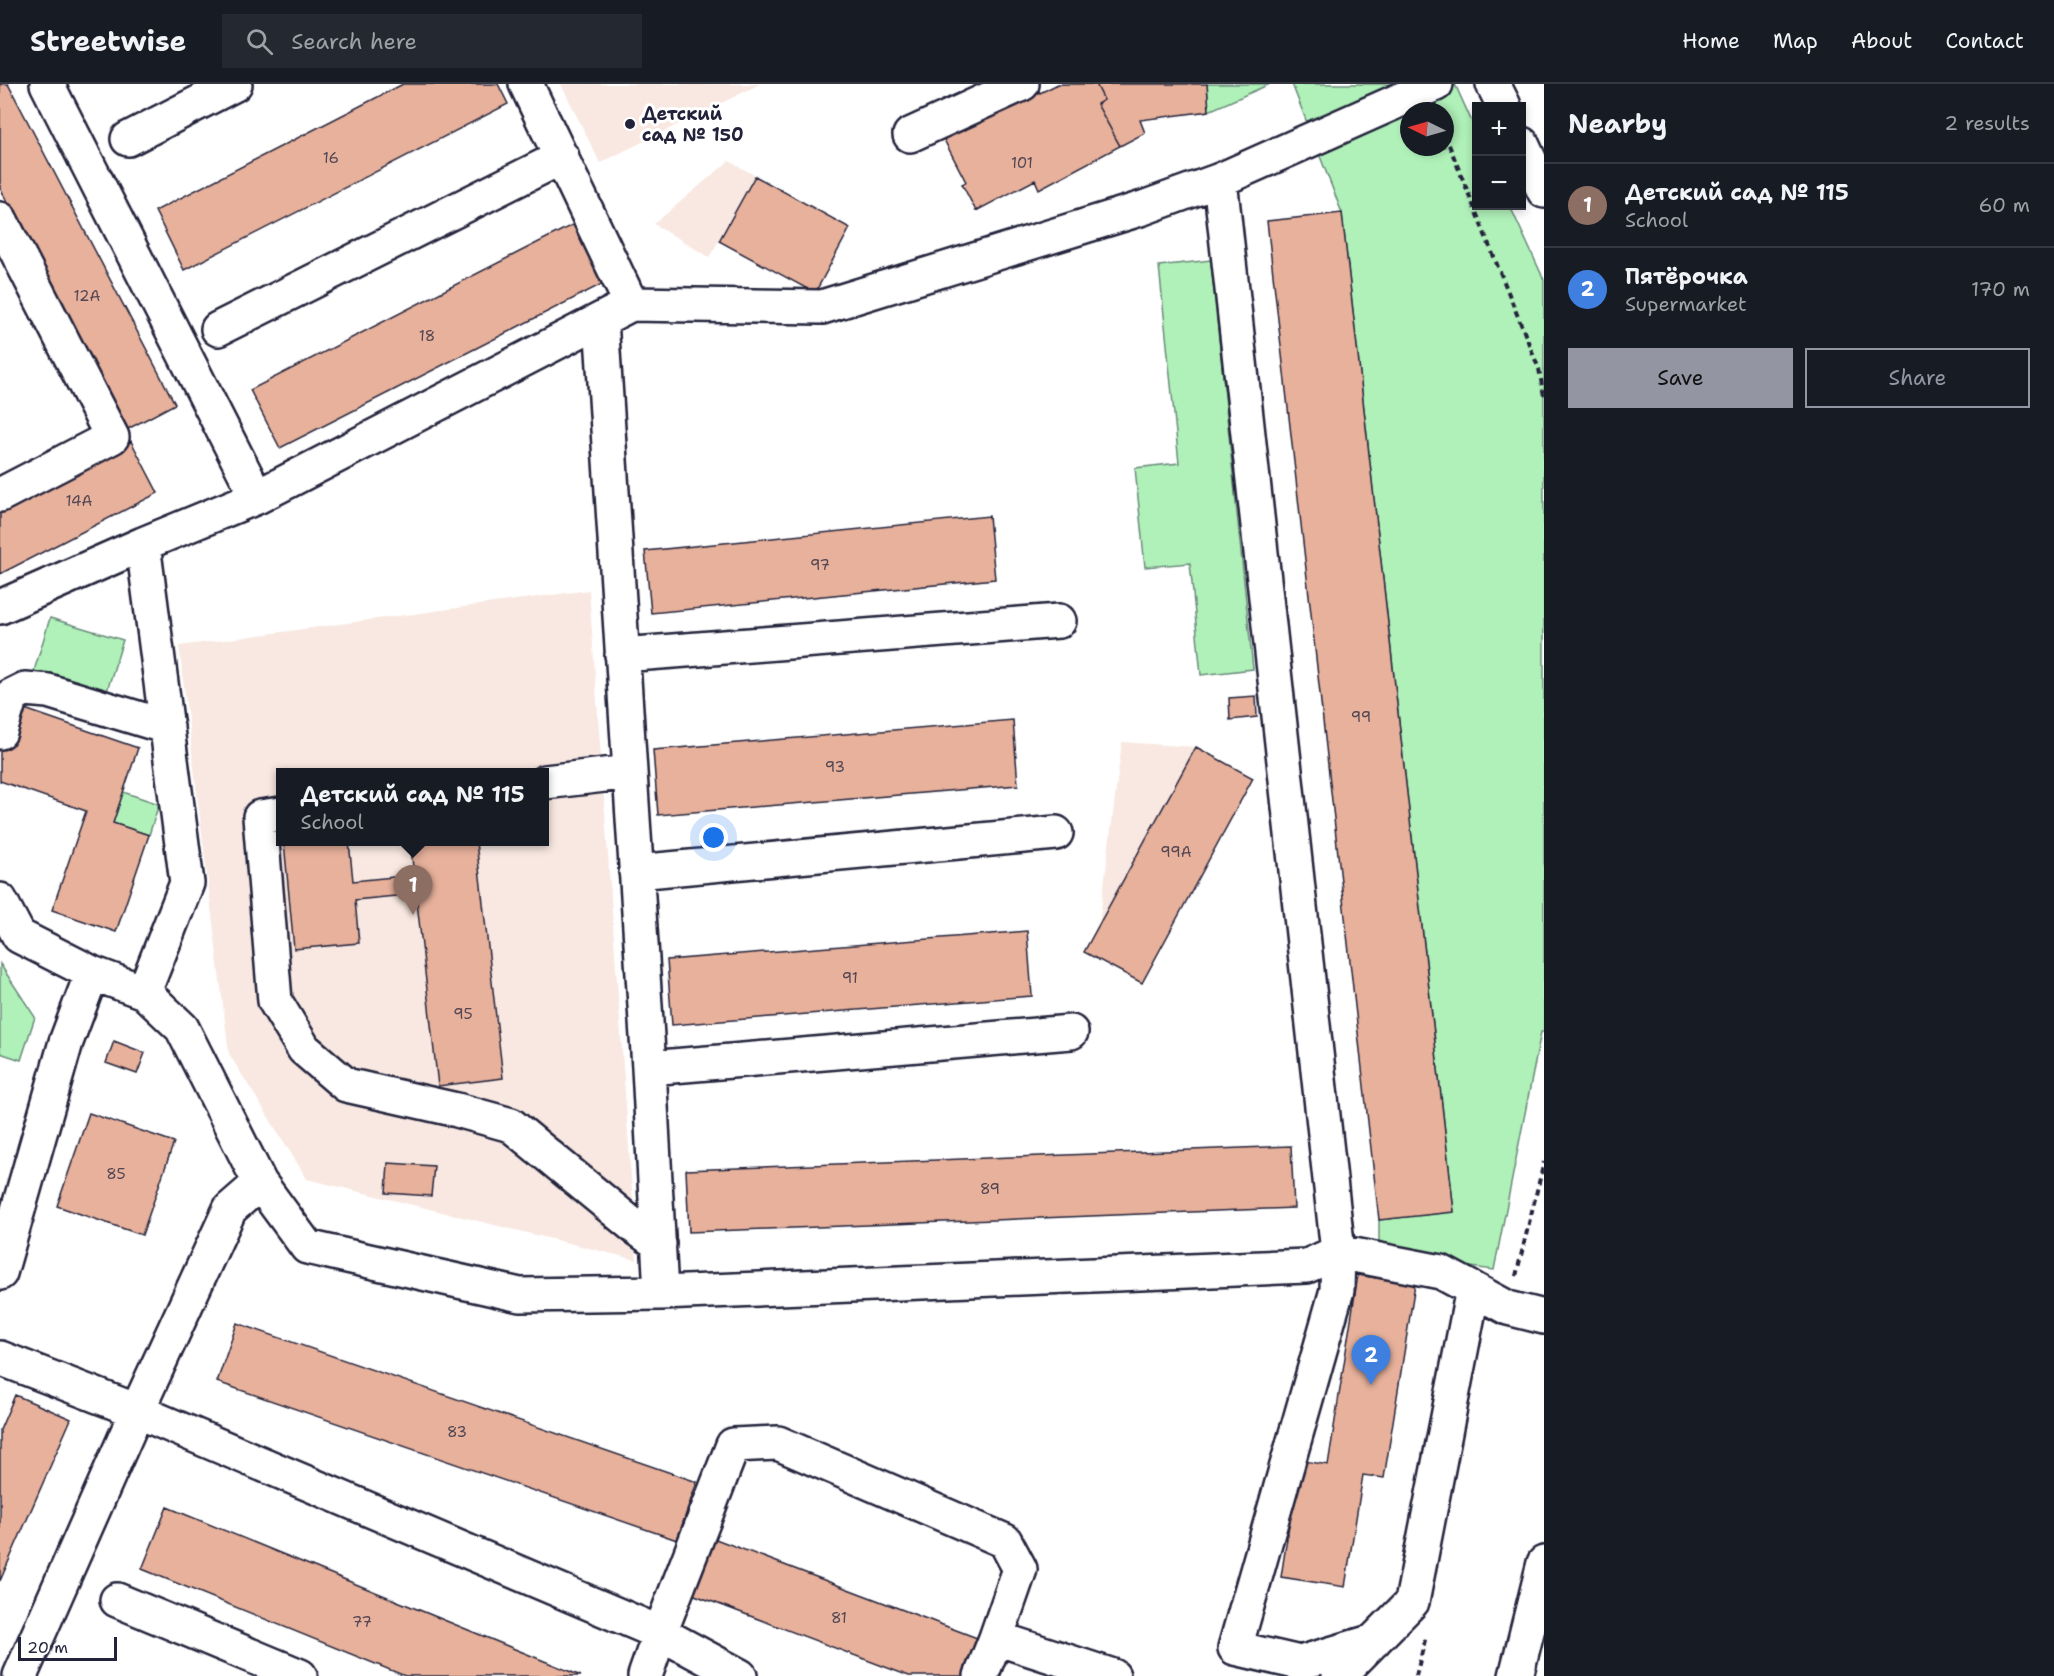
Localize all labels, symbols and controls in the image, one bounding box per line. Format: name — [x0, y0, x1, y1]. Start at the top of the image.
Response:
search box — [222, 14, 642, 68]
text: Streetwise — [30, 22, 186, 60]
icon: search — [243, 25, 276, 58]
text: Search here — [291, 27, 417, 56]
text: Home — [1682, 27, 1740, 55]
text: Map — [1773, 27, 1818, 55]
text: About — [1851, 27, 1912, 55]
text: Contact — [1945, 27, 2024, 55]
place label: Детский сад № 150 — [642, 102, 744, 147]
north arrow — [1400, 102, 1454, 156]
map controls — [1472, 102, 1526, 210]
button: + — [1472, 102, 1526, 156]
text: Nearby — [1568, 106, 1667, 141]
text: 2 results — [1944, 110, 2030, 136]
marker: Детский сад № 150 — [623, 117, 637, 131]
house number: 16 — [323, 148, 339, 168]
house number: 101 — [1011, 153, 1033, 173]
button: − — [1472, 156, 1526, 210]
text: Детский сад № 115 — [1625, 178, 1849, 207]
text: 1 — [1583, 192, 1592, 218]
text: 60 m — [1978, 192, 2030, 218]
text: School — [1625, 207, 1688, 233]
text: Пятёрочка — [1625, 262, 1748, 291]
text: 2 — [1581, 276, 1595, 302]
text: 170 m — [1971, 276, 2030, 302]
house number: 12А — [74, 286, 101, 306]
text: Supermarket — [1625, 291, 1747, 317]
house number: 18 — [419, 326, 435, 346]
button: Save — [1568, 348, 1793, 408]
button: Share — [1805, 348, 2030, 408]
house number: 14А — [66, 491, 93, 511]
house number: 97 — [810, 555, 830, 575]
house number: 99 — [1351, 707, 1371, 727]
house number: 93 — [825, 757, 845, 777]
popup — [276, 768, 549, 846]
text: Детский сад № 115 — [301, 780, 524, 809]
text: School — [301, 809, 364, 835]
your location — [699, 823, 728, 852]
house number: 99А — [1160, 842, 1192, 862]
pin: 1 — [394, 866, 432, 915]
house number: 91 — [842, 968, 858, 988]
house number: 95 — [453, 1004, 473, 1024]
house number: 85 — [106, 1164, 126, 1184]
house number: 89 — [980, 1179, 1000, 1199]
pin: 2 — [1352, 1336, 1390, 1385]
house number: 83 — [447, 1422, 467, 1442]
house number: 81 — [831, 1608, 847, 1628]
house number: 77 — [352, 1612, 372, 1632]
scale bar — [18, 1634, 117, 1662]
text: 20 m — [27, 1637, 68, 1658]

